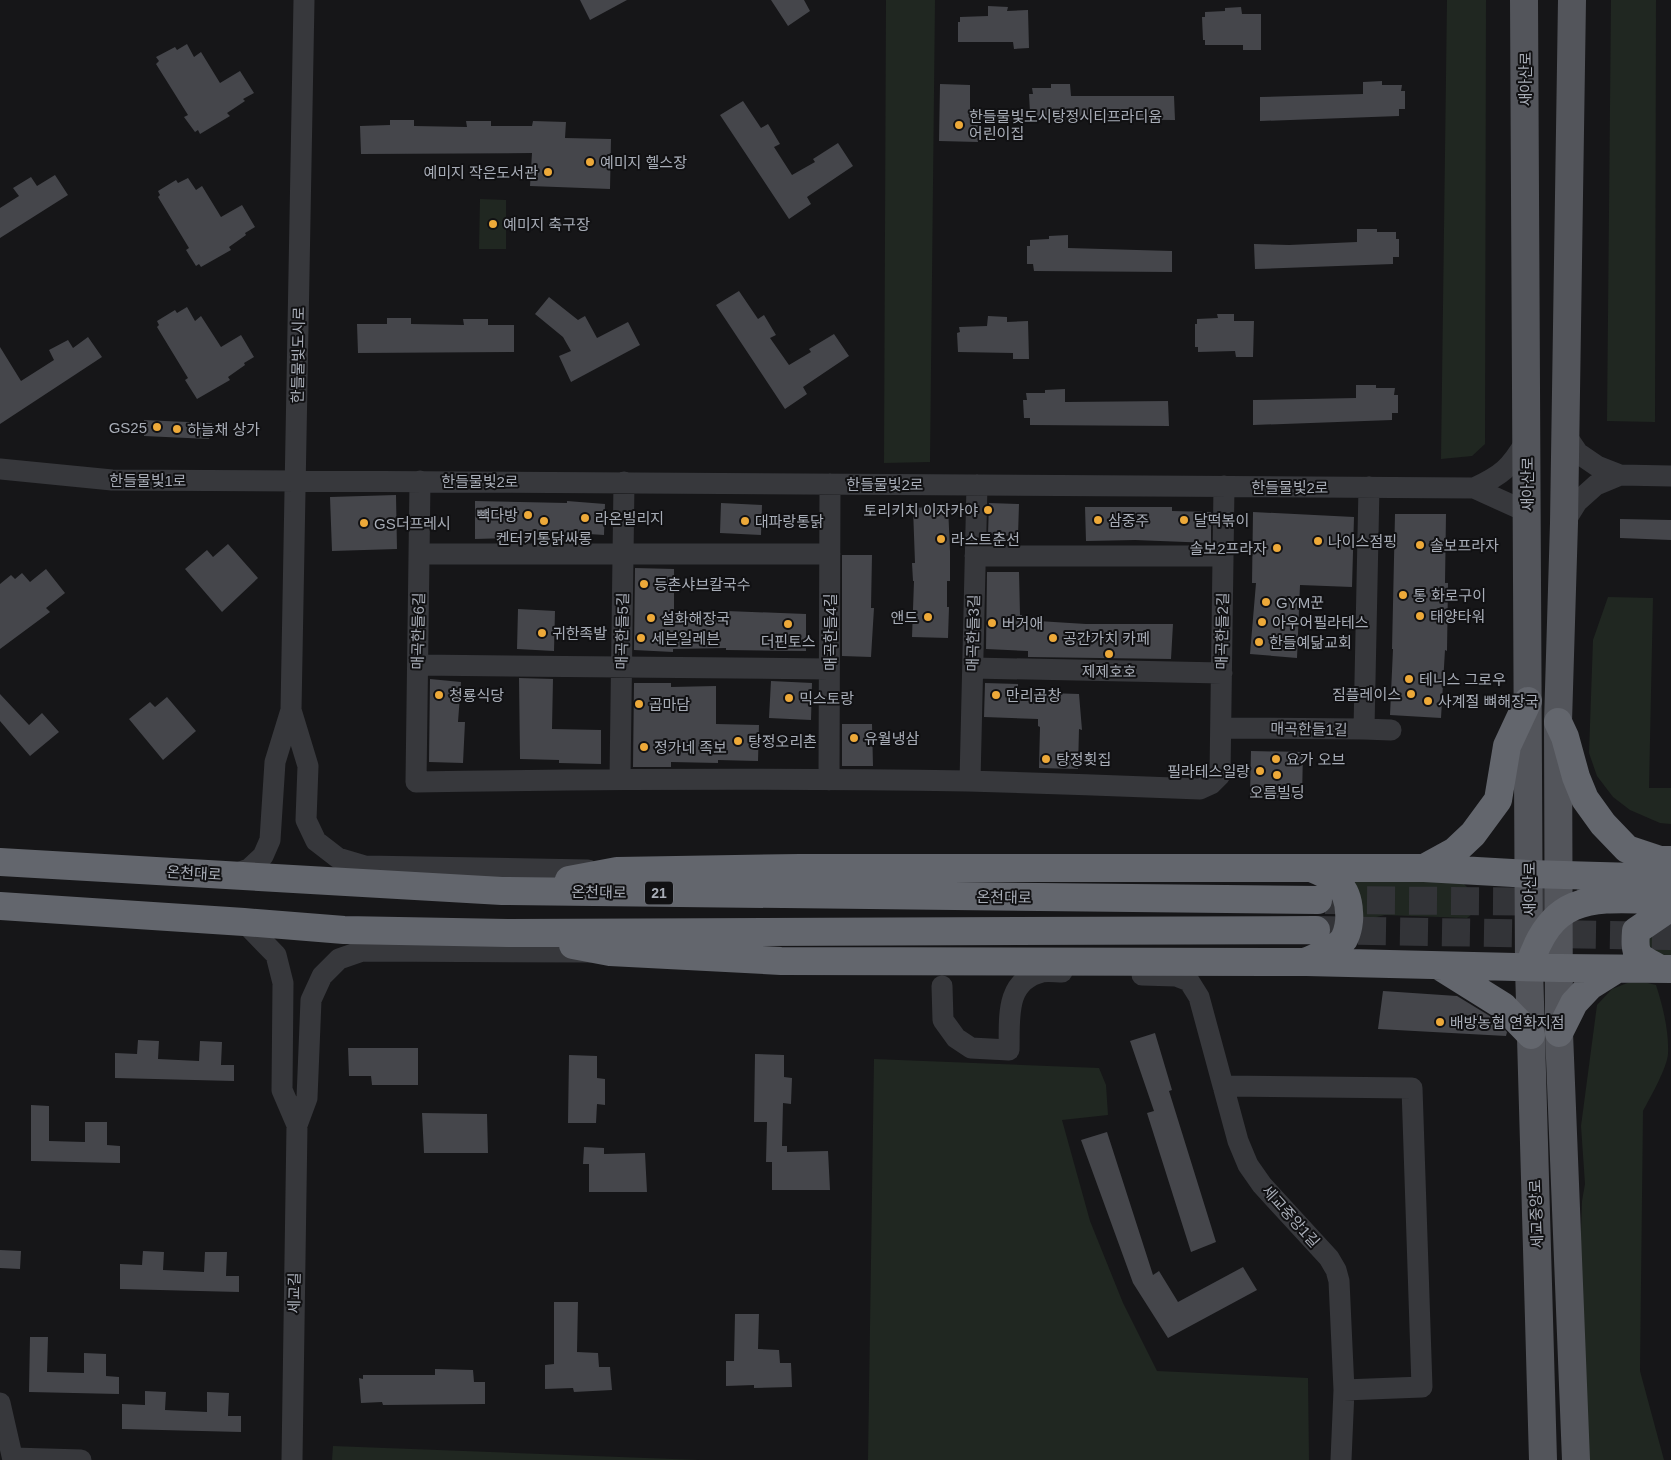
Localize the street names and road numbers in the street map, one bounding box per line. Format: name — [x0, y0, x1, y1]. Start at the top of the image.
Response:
street label: 새아산로 — [1517, 51, 1534, 107]
street label: 한들물빛도시로 — [289, 307, 307, 403]
street label: 새아산로 — [1519, 456, 1536, 512]
street label: 한들물빛1로 — [109, 472, 187, 489]
street label: 한들물빛2로 — [441, 473, 519, 490]
street label: 한들물빛2로 — [846, 476, 924, 493]
street label: 한들물빛2로 — [1251, 479, 1329, 496]
street label: 매곡한들6길 — [409, 592, 427, 670]
street label: 매곡한들5길 — [613, 592, 631, 670]
street label: 매곡한들2길 — [1213, 592, 1231, 670]
street label: 매곡한들4길 — [822, 593, 839, 671]
street label: 매곡한들3길 — [964, 594, 982, 672]
street label: 매곡한들1길 — [1270, 720, 1348, 738]
street label: 새아산로 — [1521, 861, 1538, 917]
street label: 온천대로 — [166, 863, 222, 883]
road number: 21 — [645, 881, 673, 904]
street label: 온천대로 — [571, 883, 627, 901]
street label: 온천대로 — [976, 888, 1032, 906]
street label: 세교중앙로 — [1526, 1179, 1546, 1249]
street label: 세교중앙1길 — [1259, 1182, 1323, 1250]
street label: 세교길 — [285, 1272, 303, 1314]

